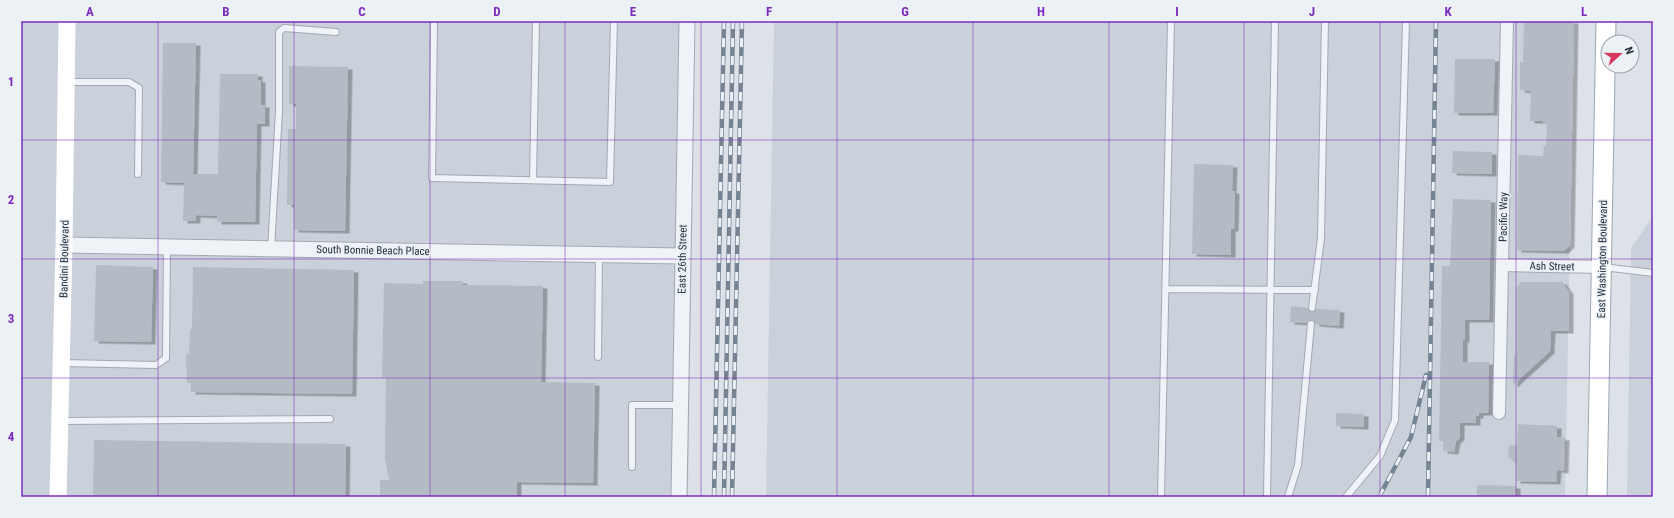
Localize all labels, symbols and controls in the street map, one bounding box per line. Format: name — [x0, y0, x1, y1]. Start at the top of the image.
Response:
text: A — [86, 4, 94, 19]
text: B — [222, 4, 230, 19]
text: C — [358, 4, 366, 19]
text: D — [493, 4, 501, 19]
text: E — [630, 4, 637, 19]
text: F — [766, 4, 772, 19]
text: G — [901, 4, 909, 19]
text: H — [1037, 4, 1045, 19]
text: I — [1175, 4, 1179, 19]
text: J — [1309, 4, 1315, 19]
text: K — [1444, 4, 1452, 19]
text: L — [1581, 4, 1587, 19]
north arrow — [1600, 34, 1640, 74]
text: N — [1622, 45, 1636, 56]
text: 1 — [8, 74, 14, 89]
text: 2 — [8, 192, 15, 207]
street label: Pacific Way — [1497, 192, 1510, 242]
street label: East Washington Boulevard — [1595, 200, 1610, 318]
street label: Bandini Boulevard — [57, 220, 72, 298]
street label: East 26th Street — [675, 224, 690, 294]
street label: South Bonnie Beach Place — [316, 243, 430, 258]
street label: Ash Street — [1529, 260, 1575, 273]
text: 3 — [8, 311, 14, 326]
text: 4 — [8, 429, 15, 444]

